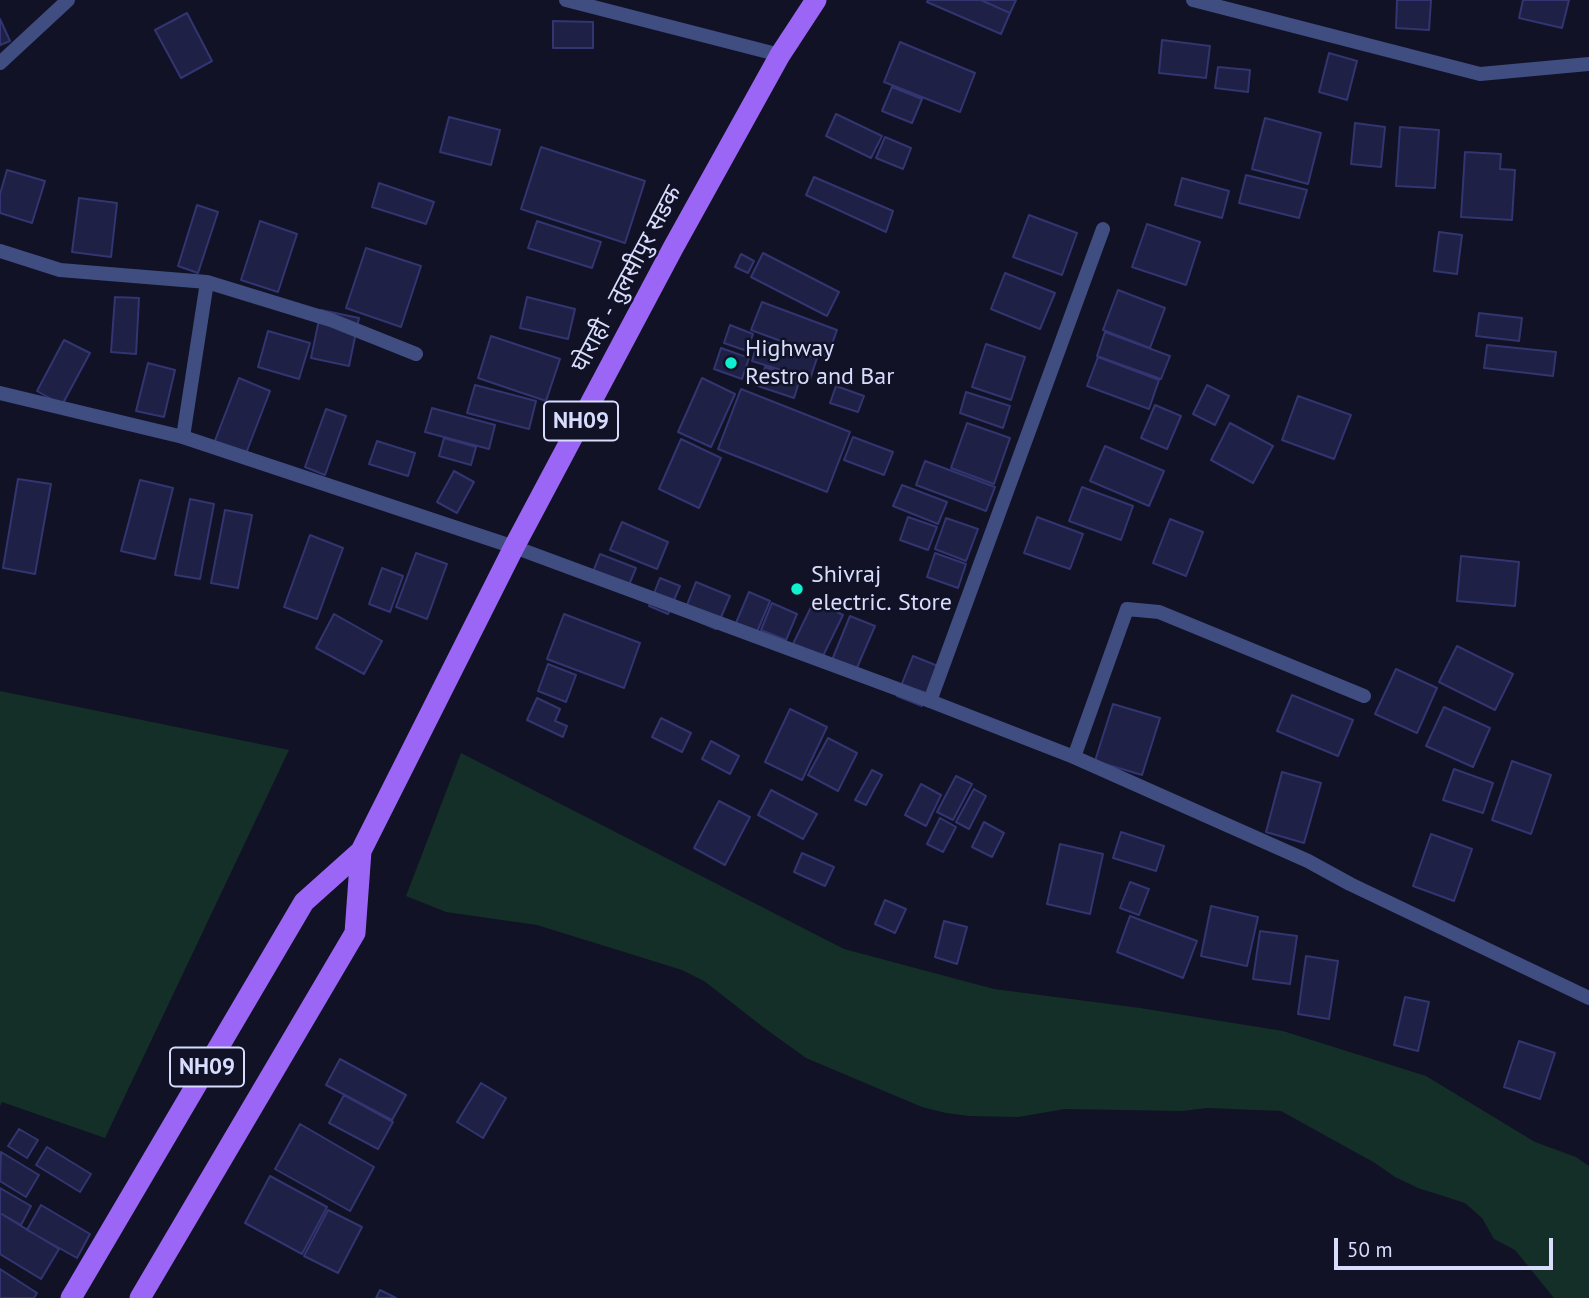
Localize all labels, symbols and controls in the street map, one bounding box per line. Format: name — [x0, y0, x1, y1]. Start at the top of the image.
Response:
street label: घोराही - तुलसीपुर सडक — [566, 181, 688, 377]
place label: Highway Restro and Bar — [745, 335, 894, 391]
marker: Highway Restro and Bar — [723, 355, 739, 371]
road number: NH09 — [544, 402, 618, 440]
place label: Shivraj electric. Store — [811, 561, 952, 617]
marker: Shivraj electric. Store — [789, 581, 805, 597]
road number: NH09 — [170, 1048, 244, 1086]
scale bar — [1337, 1224, 1556, 1268]
text: 50 m — [1347, 1236, 1393, 1263]

